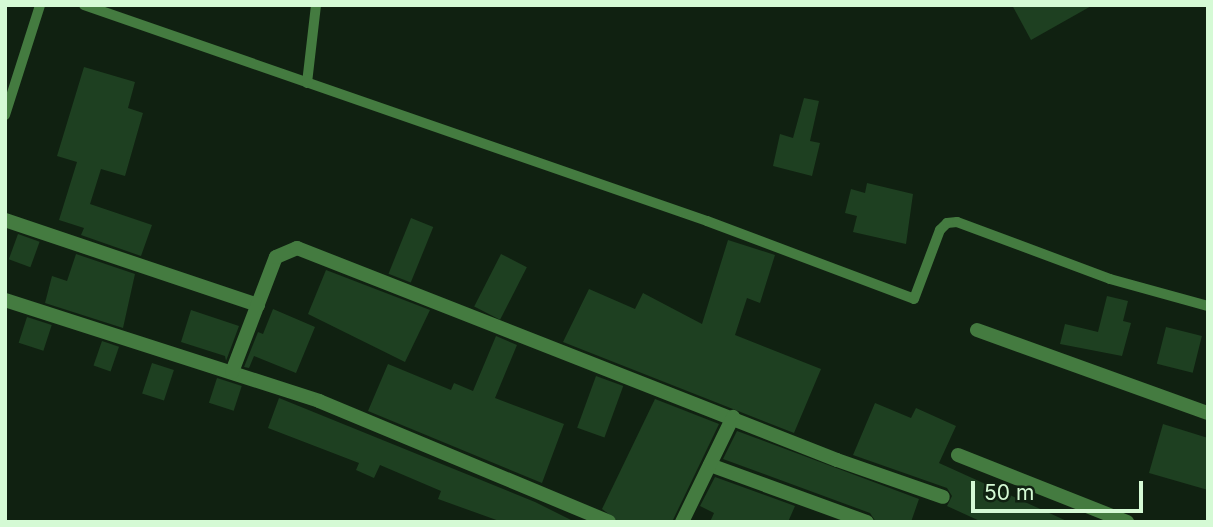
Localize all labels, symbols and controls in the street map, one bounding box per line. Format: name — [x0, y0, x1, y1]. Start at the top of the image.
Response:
scale bar — [975, 468, 1146, 512]
text: 50 m — [984, 480, 1034, 505]

